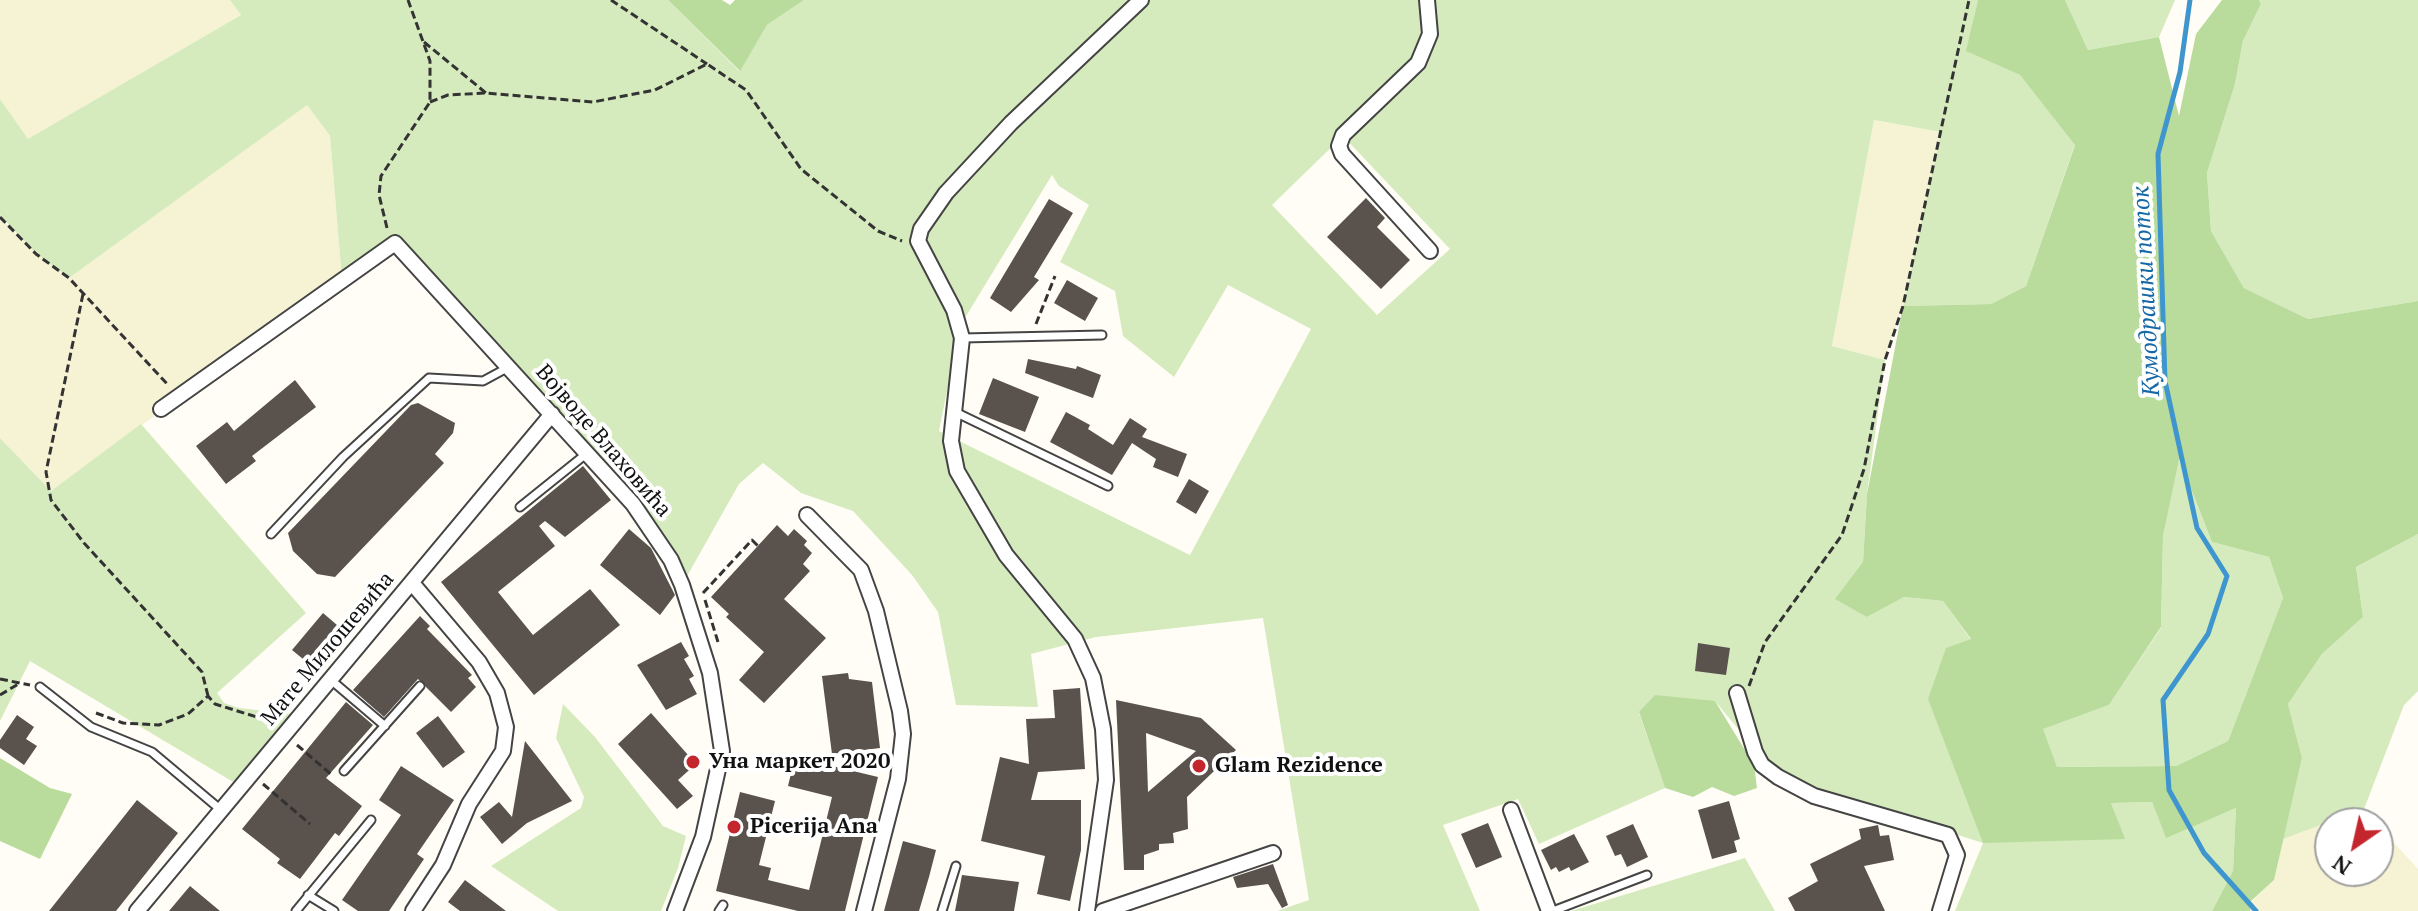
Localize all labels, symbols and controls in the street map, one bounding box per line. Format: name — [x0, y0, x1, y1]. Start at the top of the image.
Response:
water label: Кумодрашки поток — [2127, 185, 2167, 397]
street label: Војводе Влаховића — [530, 359, 676, 523]
street label: Мате Милошевића — [256, 567, 400, 731]
place label: Уна маркет 2020 — [709, 749, 890, 775]
marker: Уна маркет 2020 — [684, 753, 702, 771]
place label: Glam Rezidence — [1215, 753, 1383, 779]
marker: Glam Rezidence — [1190, 757, 1208, 775]
north arrow — [2314, 807, 2394, 887]
place label: Picerija Ana — [750, 814, 878, 840]
marker: Picerija Ana — [725, 818, 743, 836]
text: N — [2326, 849, 2356, 882]

